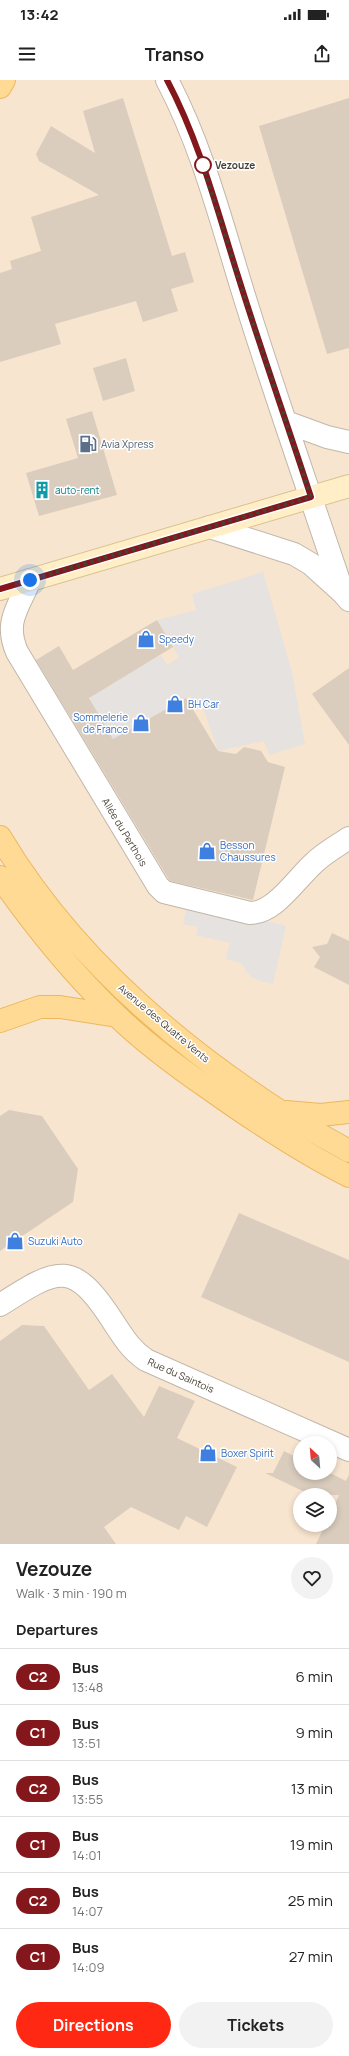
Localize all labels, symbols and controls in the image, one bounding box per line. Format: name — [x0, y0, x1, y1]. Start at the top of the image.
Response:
text: 13:42 — [20, 4, 59, 25]
text: Transo — [145, 42, 204, 66]
icon: menu — [16, 43, 38, 65]
icon: share — [311, 43, 333, 65]
marker: Vezouze — [194, 156, 212, 174]
place label: Vezouze — [215, 158, 255, 172]
fuel station icon: Avia Xpress — [78, 434, 98, 454]
place label: Avia Xpress — [101, 437, 154, 451]
building icon: auto-rent — [32, 480, 52, 500]
place label: auto-rent — [55, 483, 100, 497]
your location — [20, 570, 40, 590]
shop icon: Speedy — [136, 629, 156, 649]
place label: Speedy — [159, 632, 195, 646]
shop icon: BH Car — [165, 694, 185, 714]
place label: BH Car — [188, 697, 220, 711]
place label: Sommelerie de France — [73, 710, 128, 736]
shop icon: Sommelerie de France — [131, 713, 151, 733]
street label: Allée du Perthois — [99, 795, 151, 869]
place label: Besson Chaussures — [220, 838, 276, 864]
shop icon: Besson Chaussures — [197, 841, 217, 861]
street label: Avenue des Quatre Vents — [115, 980, 213, 1066]
shop icon: Suzuki Auto — [5, 1231, 25, 1251]
place label: Suzuki Auto — [28, 1234, 83, 1248]
street label: Rue du Saintois — [146, 1354, 216, 1396]
north arrow — [293, 1436, 337, 1480]
map controls — [293, 1436, 337, 1532]
shop icon: Boxer Spirit — [198, 1443, 218, 1463]
place label: Boxer Spirit — [221, 1446, 274, 1460]
button: layers — [293, 1488, 337, 1532]
text: Vezouze — [16, 1556, 92, 1582]
button: heart — [291, 1557, 333, 1599]
text: Walk · 3 min · 190 m — [16, 1584, 127, 1602]
text: Departures — [16, 1619, 98, 1640]
text: Bus — [72, 1657, 99, 1678]
text: 6 min — [296, 1666, 333, 1687]
text: C2 — [29, 1667, 47, 1686]
text: 13:48 — [72, 1678, 103, 1696]
text: Bus — [72, 1713, 99, 1734]
text: 9 min — [296, 1722, 333, 1743]
text: C1 — [30, 1723, 46, 1742]
text: 13:51 — [72, 1734, 101, 1752]
text: Bus — [72, 1769, 99, 1790]
text: 13 min — [291, 1778, 333, 1799]
text: C2 — [29, 1779, 47, 1798]
text: 13:55 — [72, 1790, 103, 1808]
text: Bus — [72, 1825, 99, 1846]
text: 19 min — [290, 1834, 333, 1855]
text: C1 — [30, 1835, 46, 1854]
text: 14:01 — [72, 1846, 102, 1864]
text: Bus — [72, 1881, 99, 1902]
text: 25 min — [288, 1890, 333, 1911]
text: C2 — [29, 1891, 47, 1910]
text: 14:07 — [72, 1902, 103, 1920]
text: Bus — [72, 1937, 99, 1958]
text: 27 min — [289, 1946, 333, 1967]
text: C1 — [30, 1947, 46, 1966]
text: 14:09 — [72, 1958, 105, 1976]
button: Directions — [16, 2002, 171, 2048]
button: Tickets — [179, 2002, 333, 2048]

